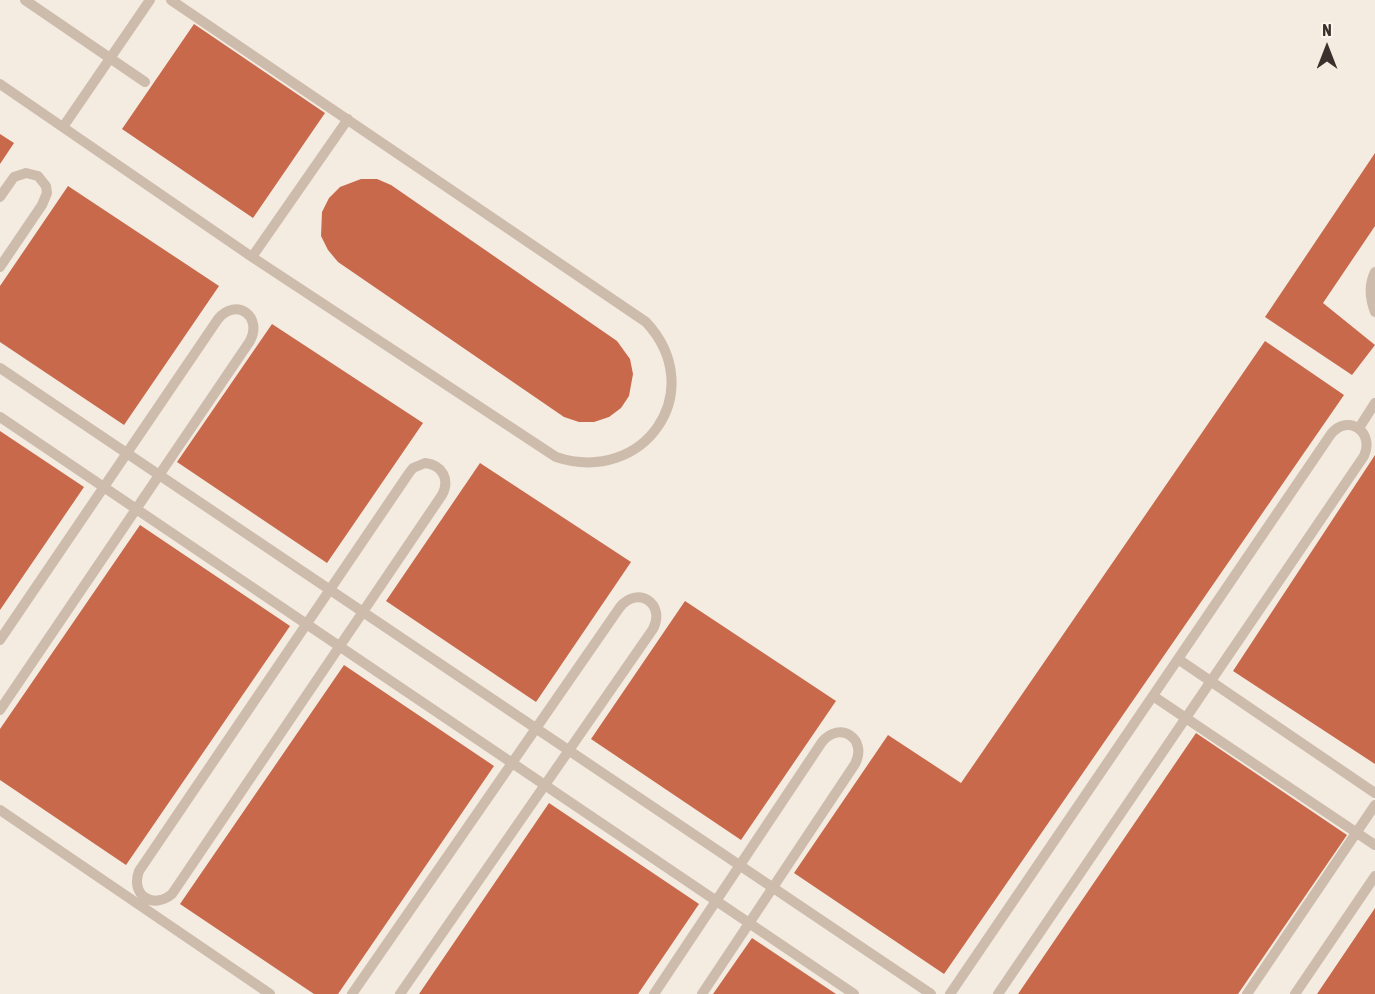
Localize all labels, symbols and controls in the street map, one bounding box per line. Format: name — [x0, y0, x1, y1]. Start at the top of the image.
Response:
north arrow — [1297, 18, 1357, 78]
text: N — [1322, 21, 1332, 39]

